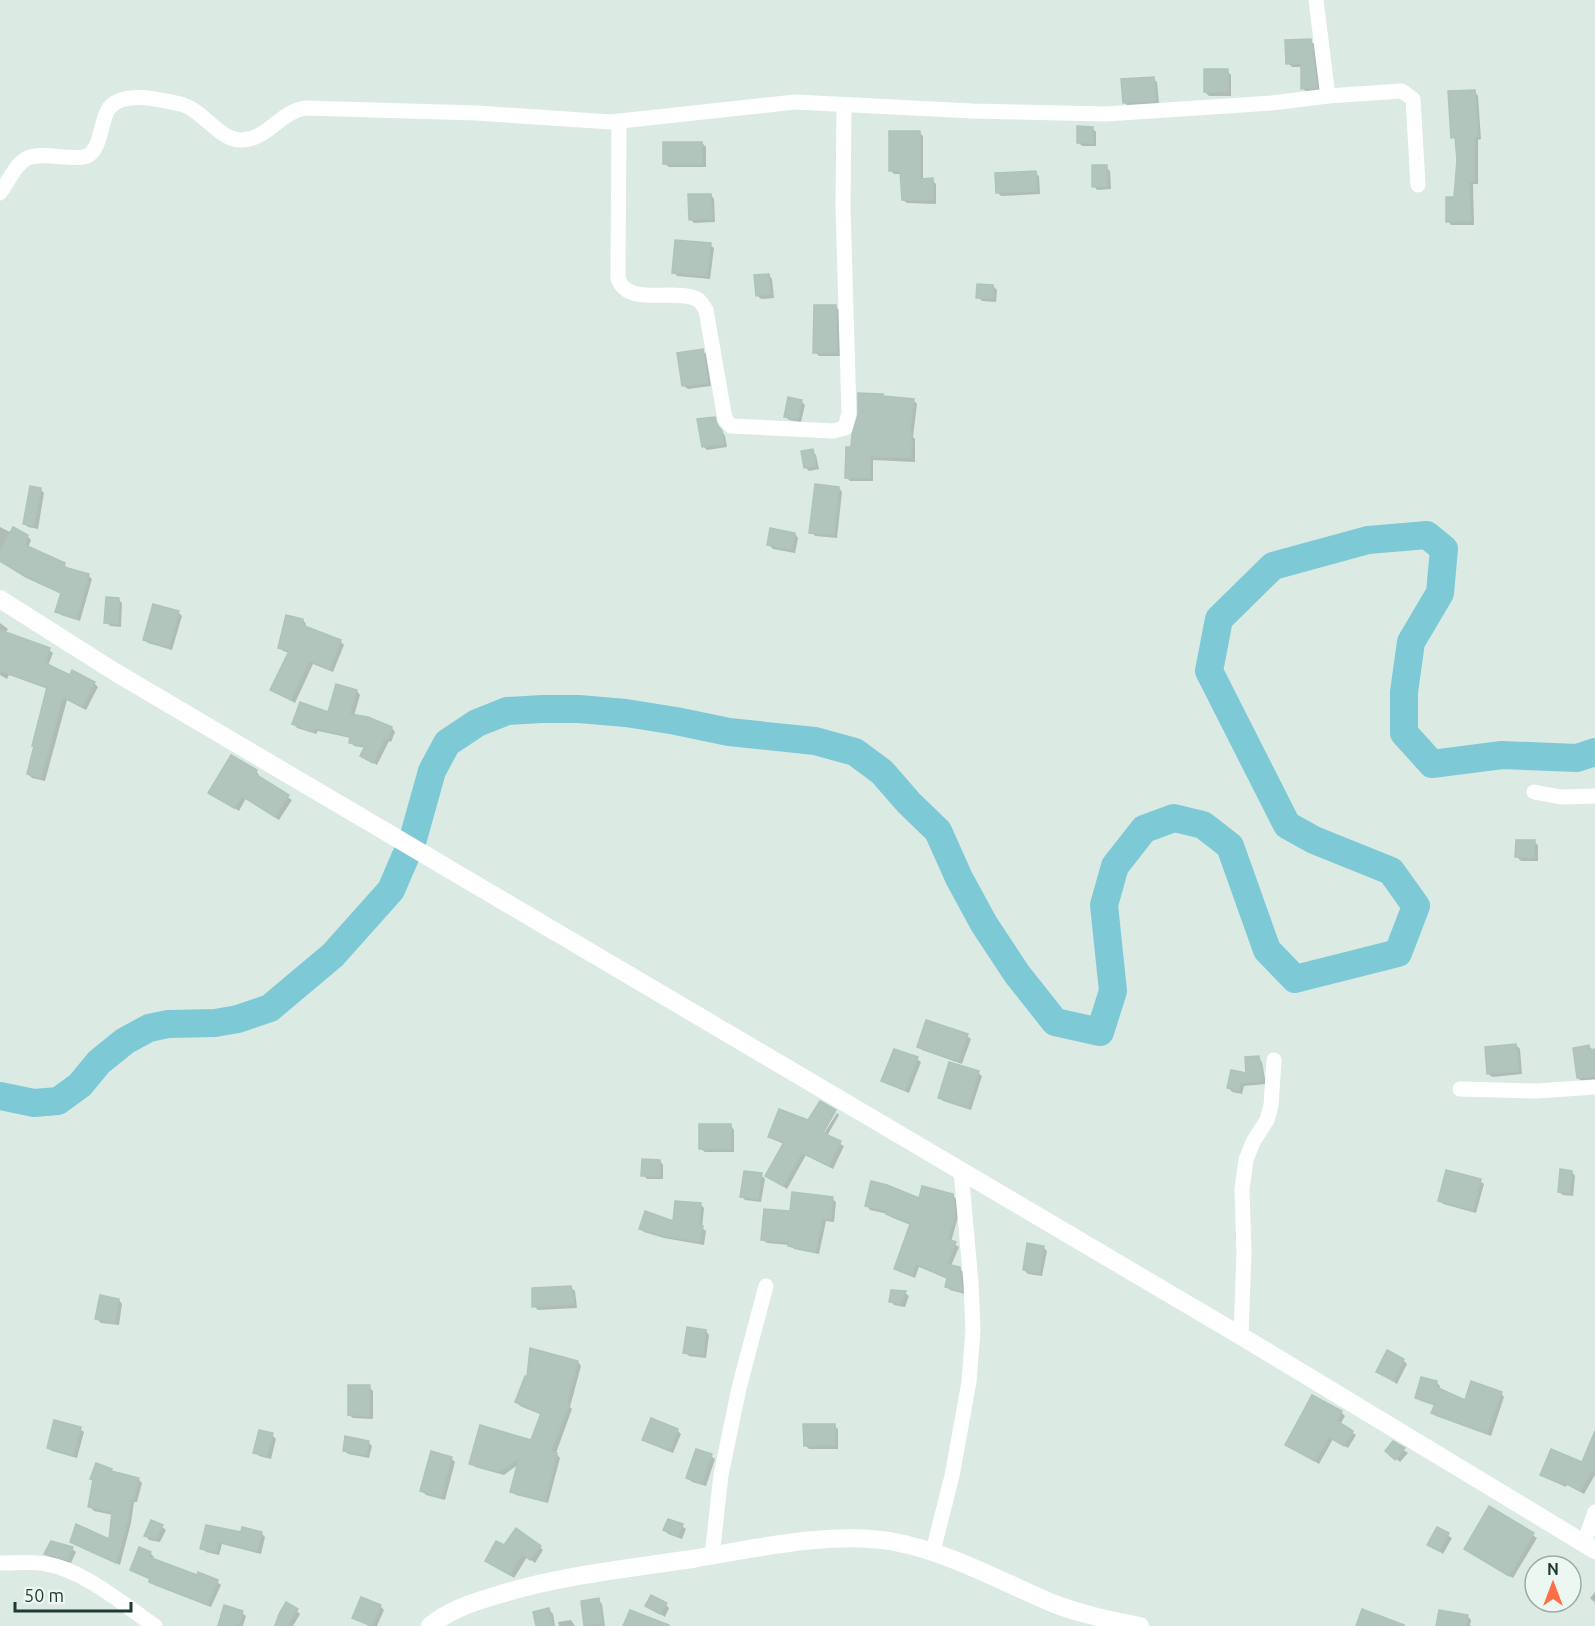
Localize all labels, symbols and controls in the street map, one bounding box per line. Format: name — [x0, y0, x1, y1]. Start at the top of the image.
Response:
north arrow — [1523, 1554, 1583, 1614]
text: N — [1547, 1560, 1559, 1578]
scale bar — [15, 1575, 130, 1613]
text: 50 m — [24, 1585, 64, 1605]

